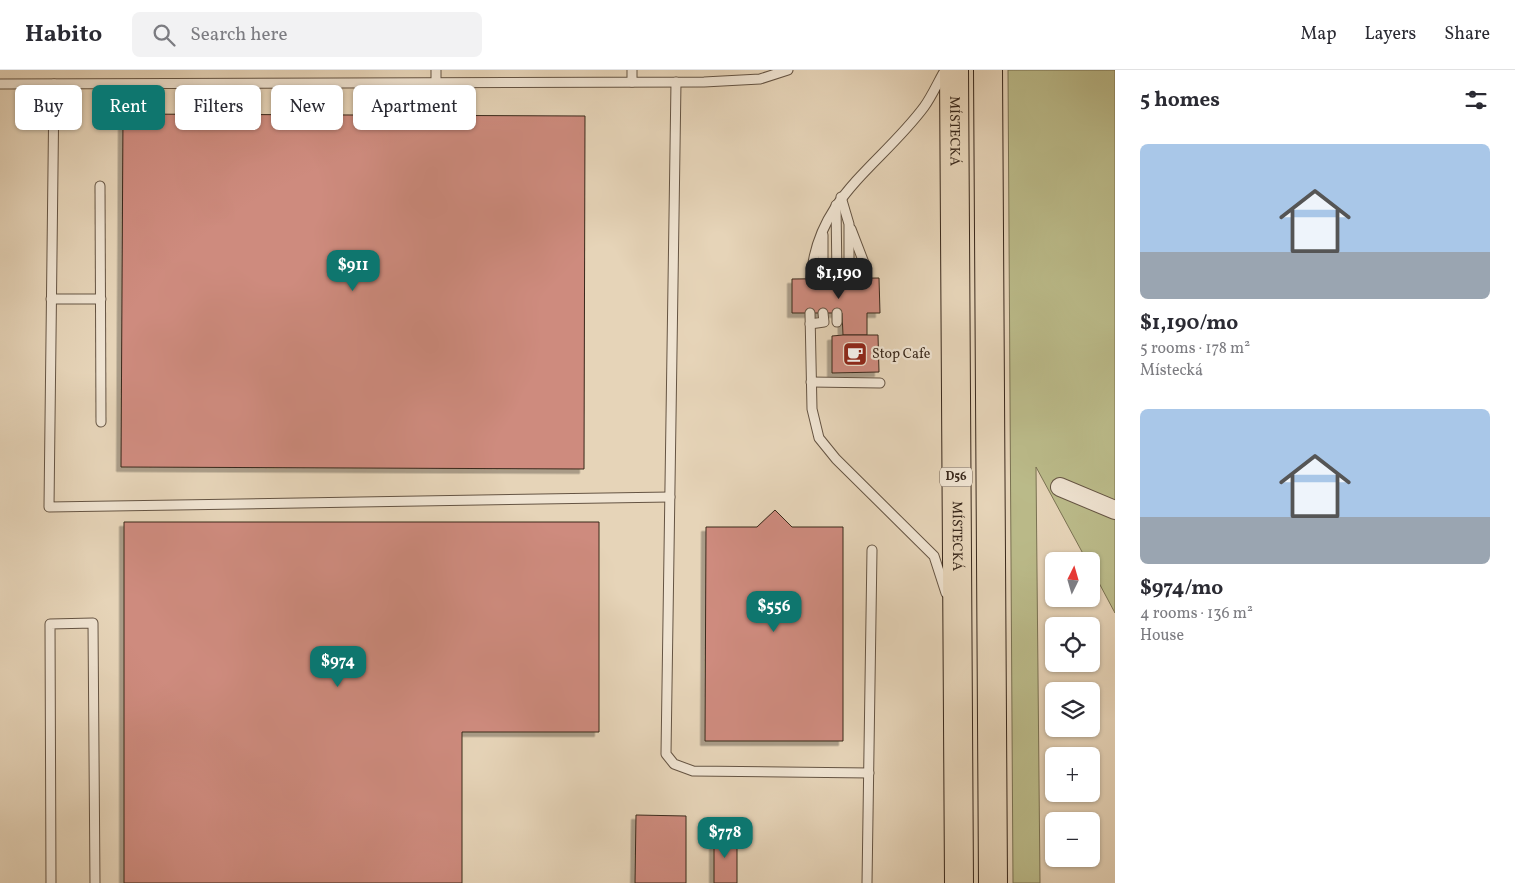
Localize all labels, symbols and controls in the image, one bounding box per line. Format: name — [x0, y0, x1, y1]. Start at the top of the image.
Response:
search box — [132, 12, 482, 57]
text: Habito — [25, 18, 102, 52]
icon: search — [150, 21, 178, 49]
text: Search here — [190, 22, 288, 48]
text: Map — [1300, 22, 1336, 47]
text: Layers — [1364, 22, 1416, 47]
text: Share — [1444, 22, 1490, 47]
chip: Buy — [15, 85, 82, 130]
chip: Rent — [92, 85, 165, 130]
chip: Filters — [175, 85, 261, 130]
chip: New — [271, 85, 343, 130]
chip: Apartment — [353, 85, 476, 130]
text: 5 homes — [1140, 86, 1220, 115]
icon: filters — [1462, 86, 1490, 114]
street label: MÍSTECKÁ — [945, 96, 964, 166]
icon: home — [1270, 176, 1360, 266]
pin: $911 — [323, 250, 383, 292]
text: $911 — [338, 255, 368, 277]
pin: $1,190 — [798, 258, 880, 300]
text: $1,190 — [816, 263, 862, 285]
text: $1,190/mo — [1140, 309, 1238, 338]
text: 5 rooms · 178 m² — [1140, 338, 1250, 360]
cafe icon: Stop Cafe — [842, 341, 868, 367]
place label: Stop Cafe — [872, 345, 931, 364]
text: Místecká — [1140, 360, 1203, 382]
icon: home — [1270, 441, 1360, 531]
road number: D56 — [940, 468, 972, 487]
street label: MÍSTECKÁ — [947, 501, 967, 571]
north arrow — [1045, 552, 1100, 608]
map controls — [1045, 552, 1100, 867]
text: $974/mo — [1140, 574, 1223, 603]
pin: $556 — [744, 590, 804, 633]
text: $556 — [757, 596, 791, 618]
text: 4 rooms · 136 m² — [1140, 603, 1253, 625]
button: locate — [1045, 617, 1100, 672]
text: House — [1140, 625, 1184, 647]
pin: $974 — [308, 646, 368, 688]
text: $974 — [321, 651, 355, 673]
button: layers — [1045, 682, 1100, 737]
button: + — [1045, 747, 1100, 802]
button: − — [1045, 812, 1100, 867]
pin: $778 — [695, 816, 755, 859]
text: $778 — [709, 822, 741, 844]

